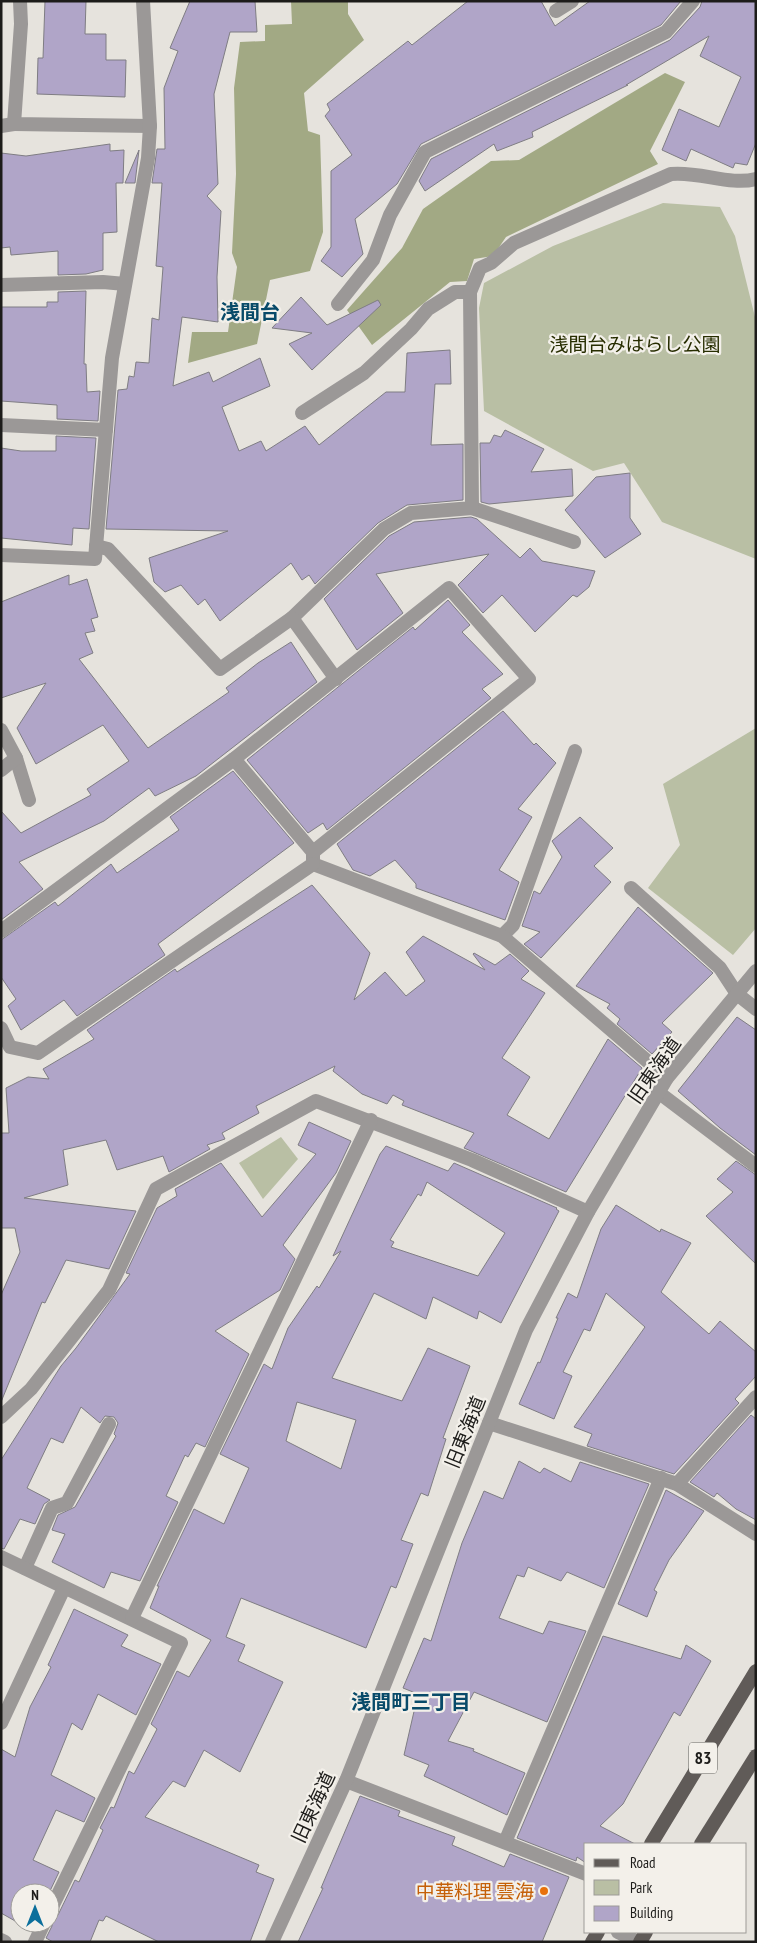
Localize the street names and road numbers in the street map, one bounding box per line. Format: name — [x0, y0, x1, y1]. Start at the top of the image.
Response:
street label: 旧東海道 — [622, 1032, 686, 1108]
street label: 旧東海道 — [440, 1392, 490, 1472]
road number: 83 — [689, 1742, 717, 1774]
street label: 旧東海道 — [286, 1767, 340, 1847]

